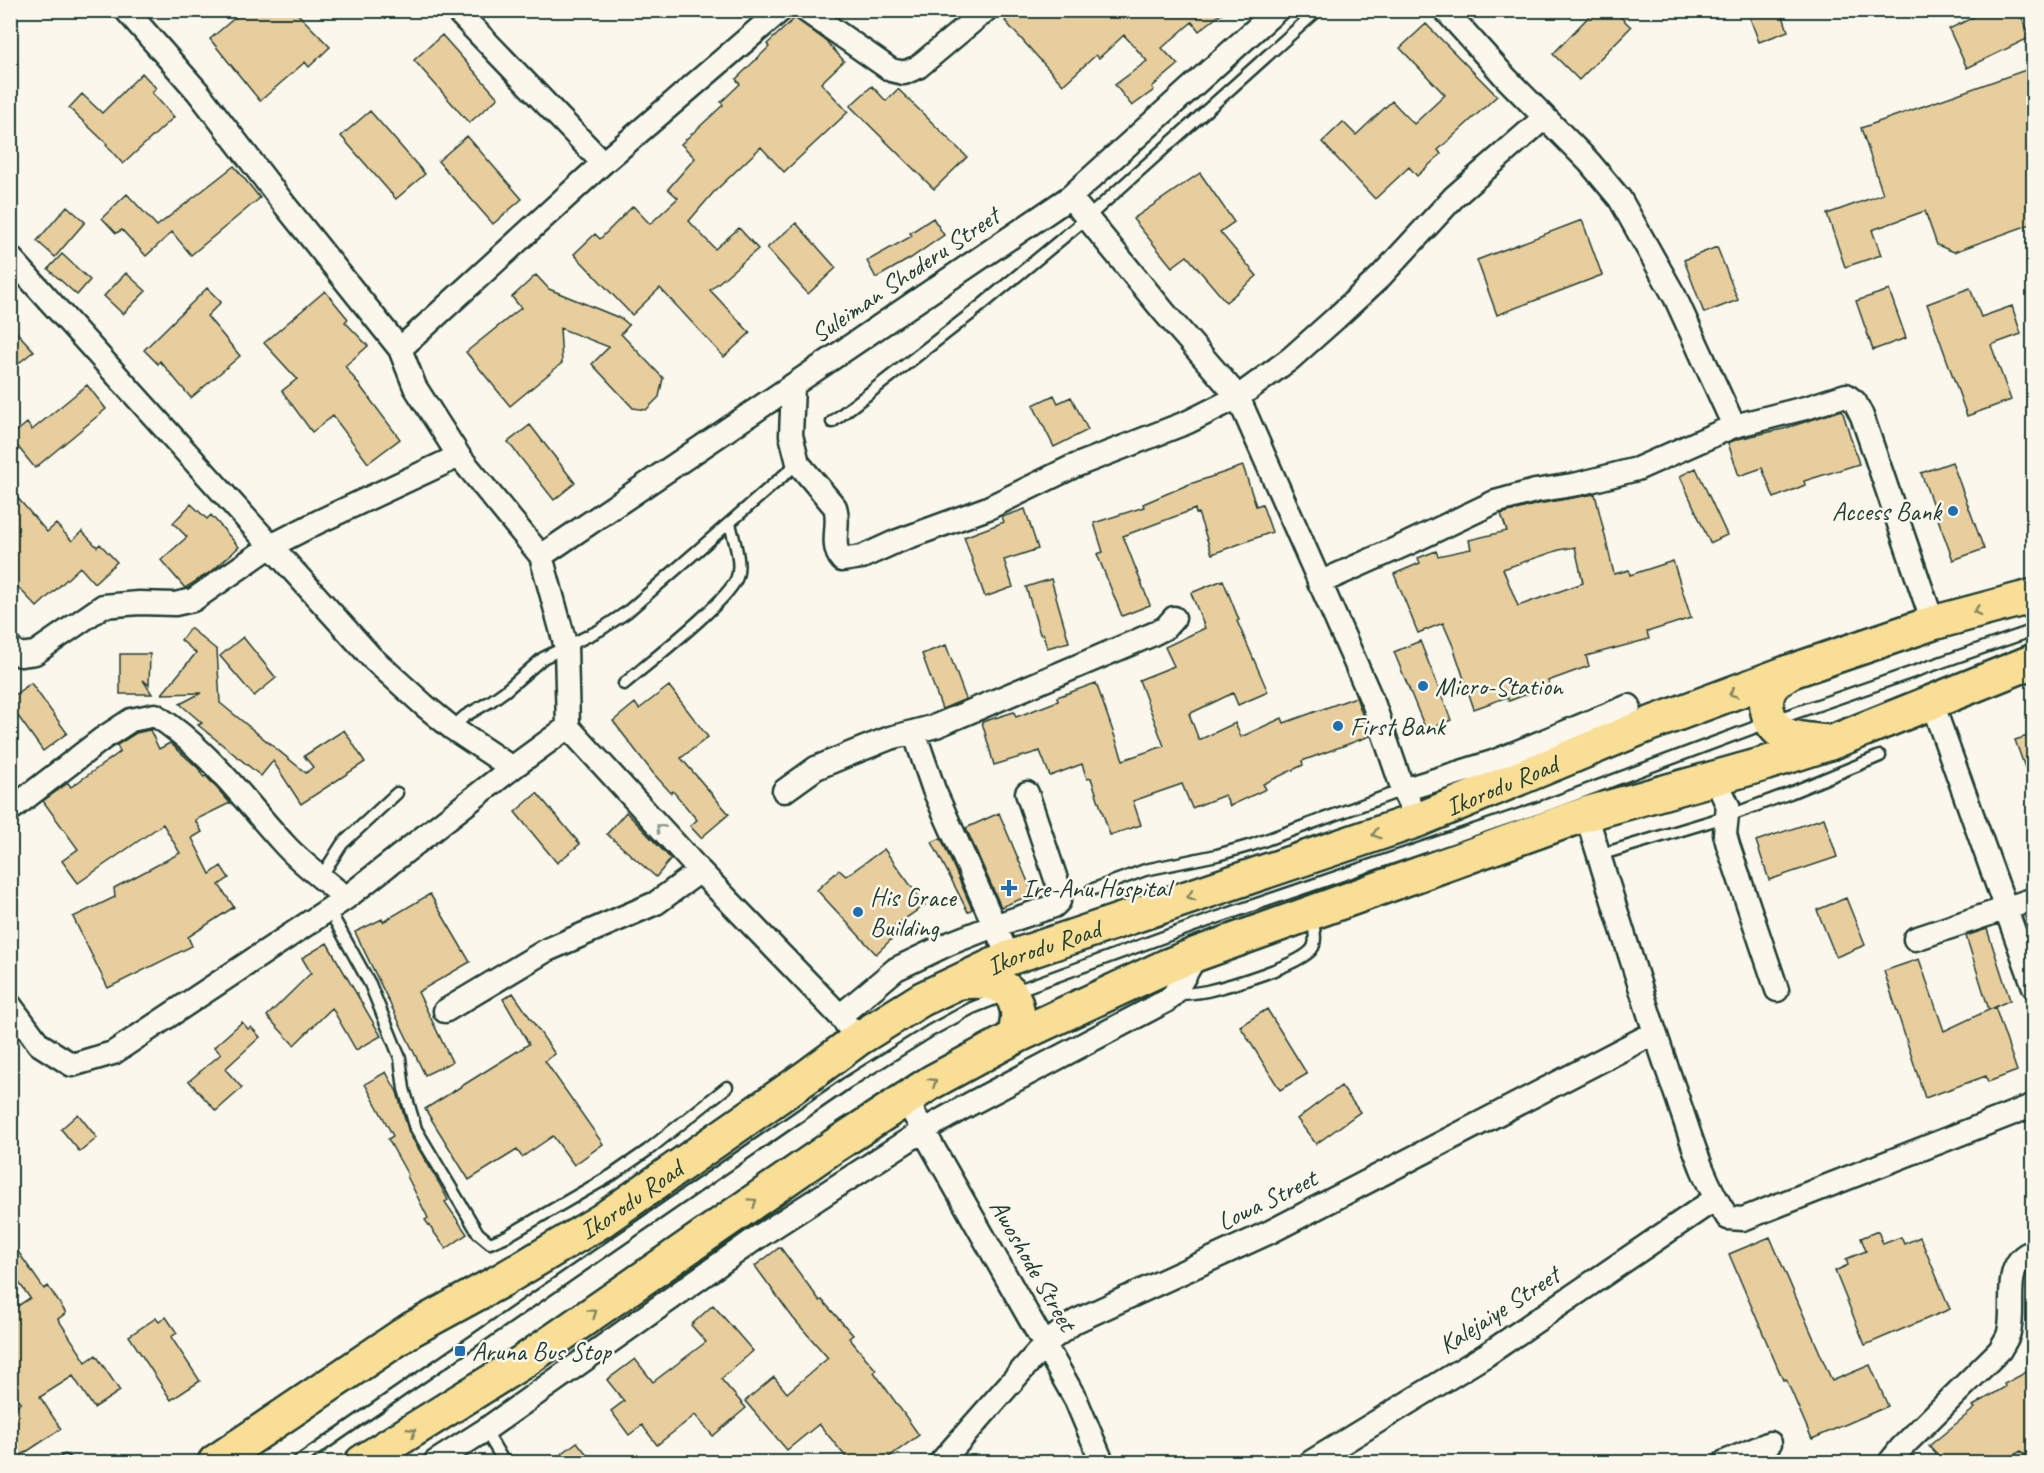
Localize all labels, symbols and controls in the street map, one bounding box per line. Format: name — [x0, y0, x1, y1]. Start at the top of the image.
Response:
street label: Suleiman Shoderu Street — [805, 198, 1008, 350]
place label: Access Bank — [1832, 495, 1943, 528]
marker: Access Bank — [1946, 504, 1960, 518]
one-way arrow — [1972, 604, 1983, 616]
place label: Micro-Station — [1435, 670, 1564, 703]
marker: Micro-Station — [1416, 679, 1430, 693]
one-way arrow — [1728, 686, 1738, 699]
place label: First Bank — [1350, 710, 1446, 743]
marker: First Bank — [1331, 719, 1345, 733]
street label: Ikorodu Road — [1441, 746, 1566, 823]
one-way arrow — [656, 824, 667, 835]
one-way arrow — [1371, 827, 1382, 840]
place label: Ire-Anu Hospital — [1022, 872, 1175, 905]
marker: Ire-Anu Hospital — [1000, 879, 1018, 897]
place label: His Grace Building — [870, 881, 957, 944]
one-way arrow — [1186, 889, 1197, 902]
marker: His Grace Building — [851, 905, 865, 919]
street label: Ikorodu Road — [981, 911, 1108, 983]
one-way arrow — [927, 1078, 937, 1090]
street label: Ikorodu Road — [573, 1150, 692, 1247]
street label: Lowa Street — [1212, 1161, 1324, 1238]
street label: Awoshode Street — [982, 1193, 1085, 1339]
one-way arrow — [746, 1198, 757, 1209]
street label: Kalejaiye Street — [1432, 1257, 1568, 1361]
one-way arrow — [586, 1309, 597, 1320]
place label: Aruna Bus Stop — [472, 1335, 613, 1368]
marker: Aruna Bus Stop — [453, 1344, 467, 1358]
one-way arrow — [406, 1427, 416, 1439]

